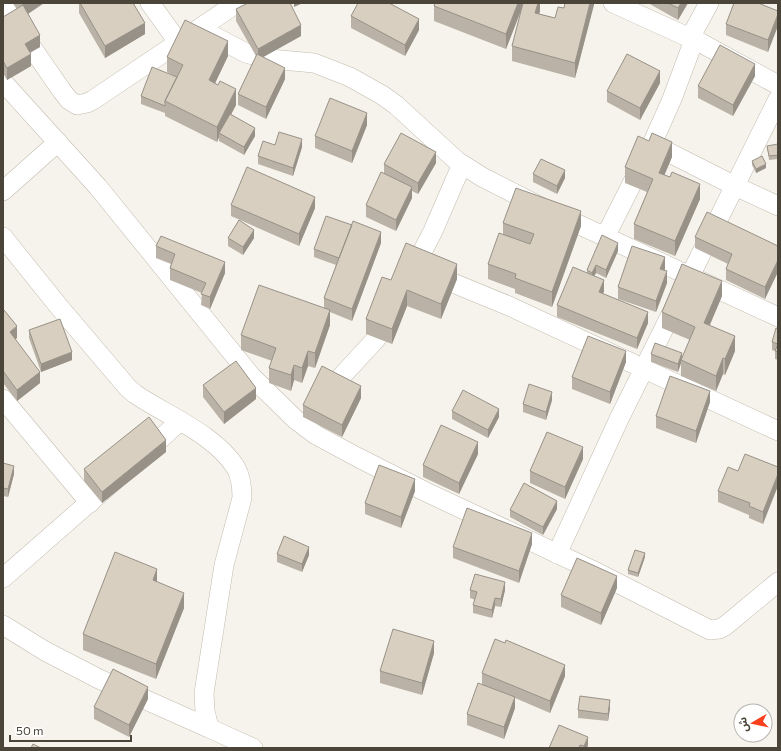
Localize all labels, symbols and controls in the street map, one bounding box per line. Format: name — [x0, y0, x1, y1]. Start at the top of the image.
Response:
north arrow — [733, 703, 773, 743]
text: ش — [735, 716, 751, 733]
scale bar — [10, 717, 131, 743]
text: 50 m — [16, 723, 44, 737]

